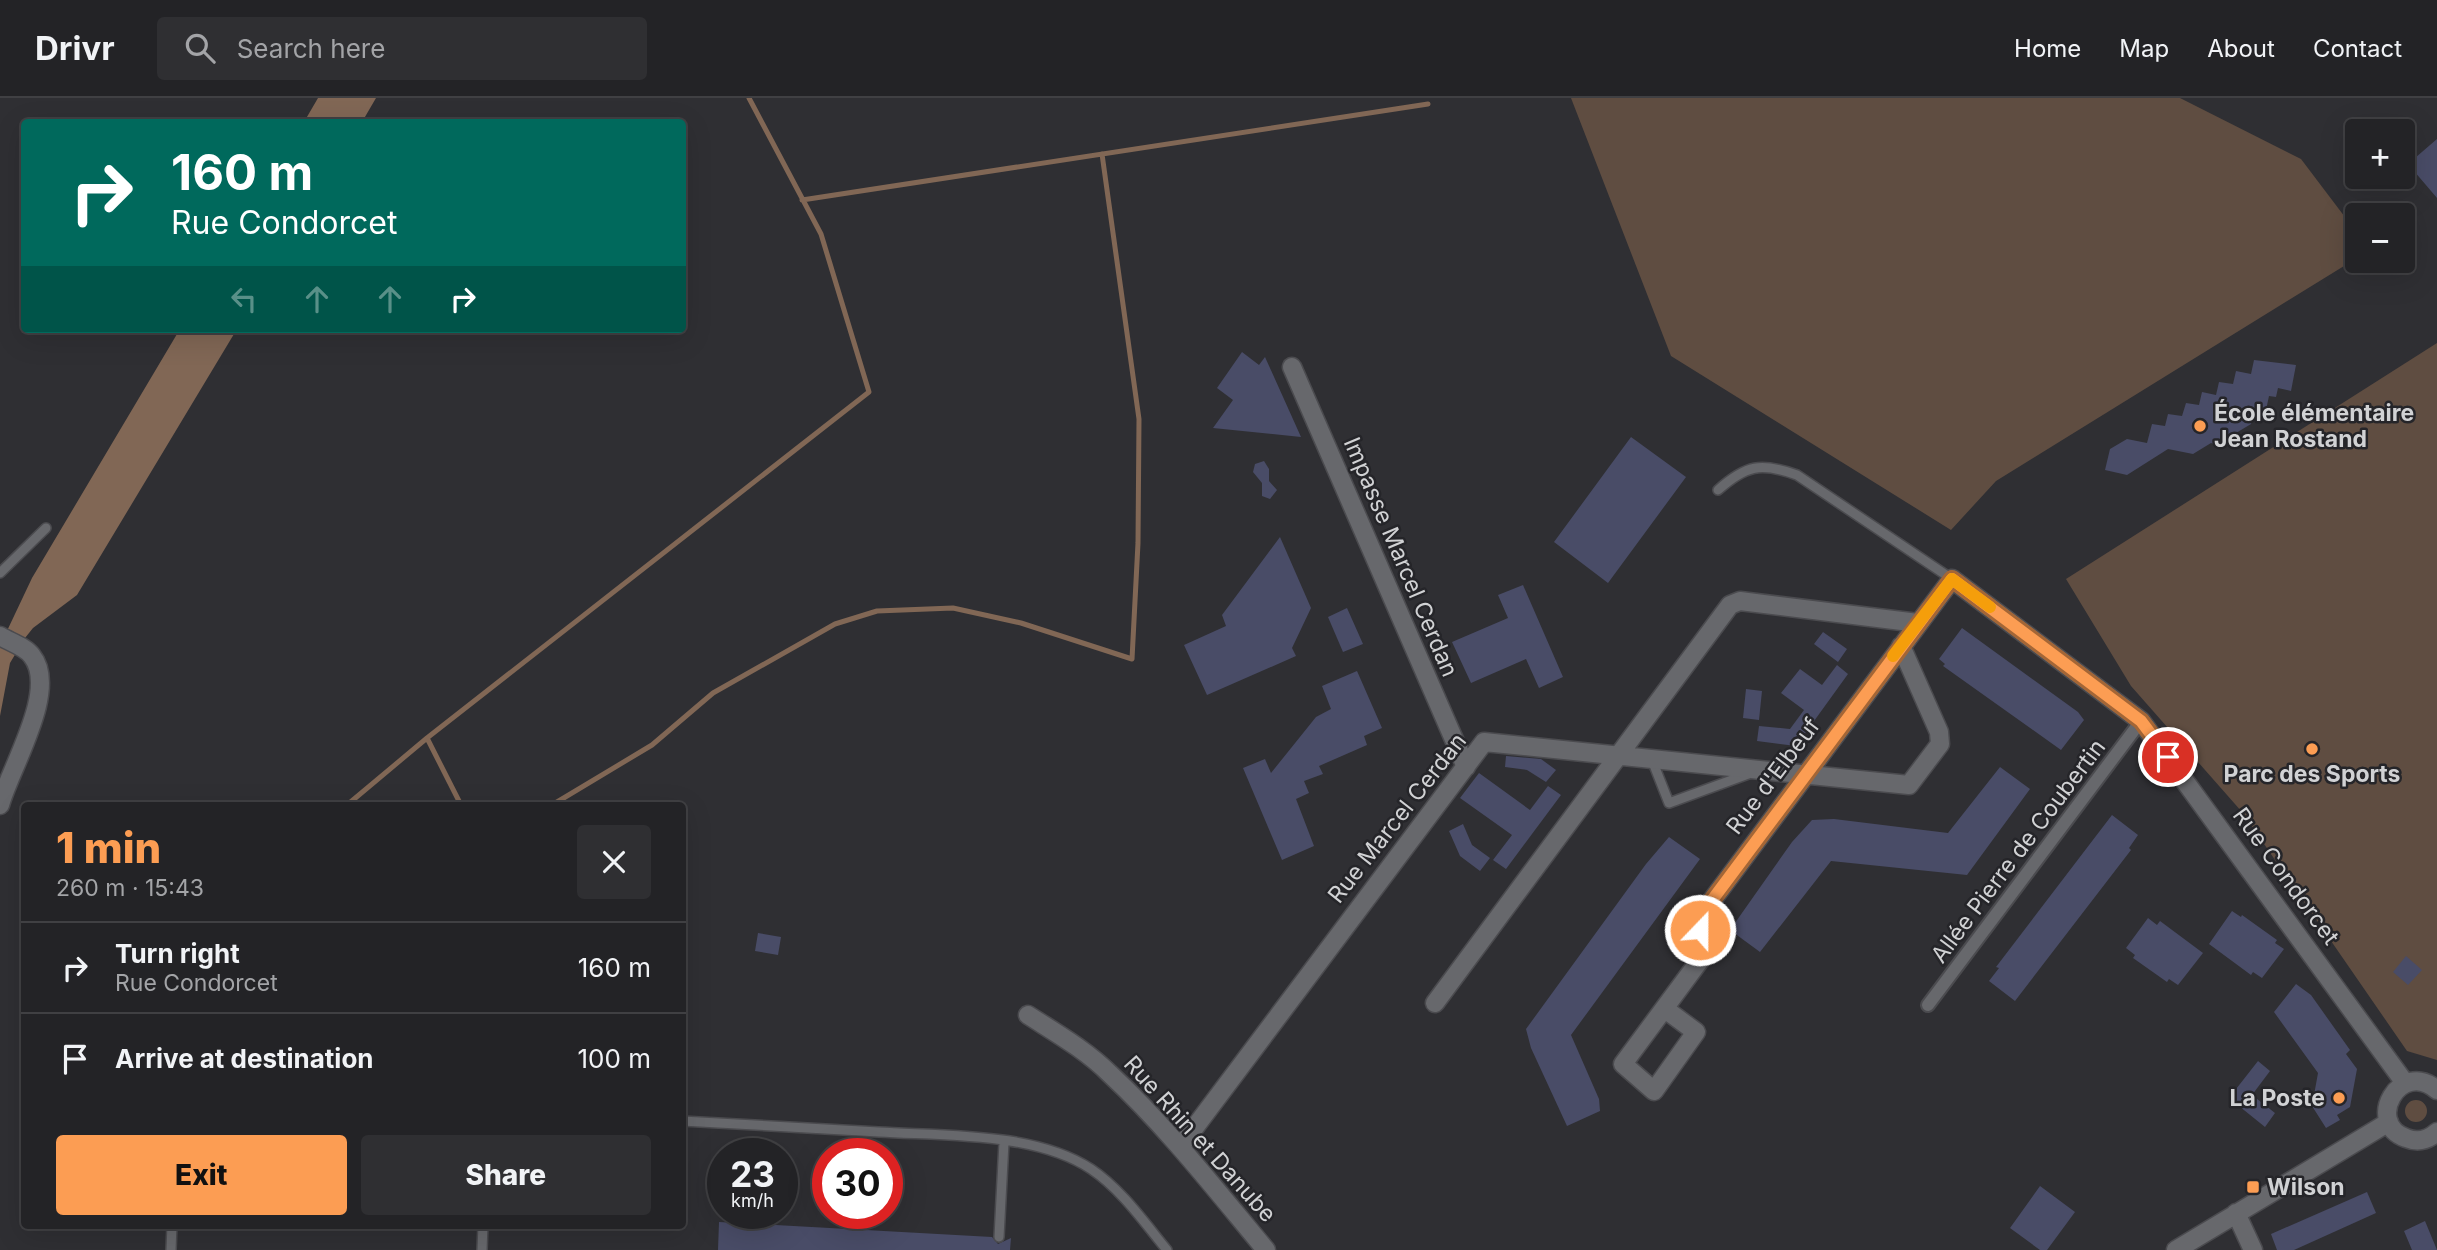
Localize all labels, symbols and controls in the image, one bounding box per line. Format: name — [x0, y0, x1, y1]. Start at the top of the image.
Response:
search box — [157, 17, 647, 80]
text: Drivr — [35, 28, 115, 68]
icon: search — [181, 29, 219, 67]
text: Search here — [237, 33, 385, 64]
text: Home — [2014, 34, 2081, 63]
text: Map — [2119, 34, 2169, 63]
text: About — [2207, 34, 2275, 63]
text: Contact — [2313, 34, 2402, 63]
map controls — [2345, 119, 2415, 273]
button: + — [2345, 119, 2415, 189]
text: 160 m — [171, 143, 313, 202]
icon: right — [56, 147, 147, 238]
text: Rue Condorcet — [171, 203, 397, 242]
button: − — [2345, 203, 2415, 273]
icon: left — [225, 280, 263, 318]
icon: ahead — [298, 280, 336, 318]
icon: ahead — [371, 280, 409, 318]
icon: right — [444, 280, 482, 318]
place label: École élémentaire Jean Rostand — [2214, 399, 2414, 453]
marker: École élémentaire Jean Rostand — [2192, 418, 2208, 434]
street label: Impasse Marcel Cerdan — [1338, 433, 1464, 681]
street label: Rue d'Elbeuf — [1720, 712, 1826, 840]
street label: Rue Marcel Cerdan — [1322, 727, 1472, 909]
pin — [2138, 727, 2198, 787]
street label: Allée Pierre de Coubertin — [1925, 734, 2111, 968]
icon: arrive — [2149, 738, 2187, 776]
marker: Parc des Sports — [2304, 741, 2320, 757]
place label: Parc des Sports — [2224, 760, 2401, 788]
street label: Rue Condorcet — [2227, 802, 2345, 950]
text: 1 min — [56, 822, 161, 873]
button: close — [577, 825, 651, 899]
text: 260 m · 15:43 — [56, 874, 204, 902]
position arrow — [1663, 893, 1737, 967]
text: Turn right — [115, 938, 240, 969]
icon: right — [56, 949, 94, 987]
text: 160 m — [578, 952, 651, 983]
text: Rue Condorcet — [115, 969, 278, 997]
icon: arrive — [56, 1040, 94, 1078]
text: Arrive at destination — [115, 1043, 374, 1074]
text: 100 m — [578, 1043, 651, 1074]
street label: Rue Rhin et Danube — [1118, 1050, 1282, 1228]
place label: La Poste — [2230, 1084, 2325, 1112]
marker: La Poste — [2331, 1090, 2347, 1106]
button: Exit — [56, 1135, 347, 1215]
button: Share — [361, 1135, 651, 1215]
speed limit sign: 30 — [812, 1138, 903, 1229]
text: 23 — [730, 1153, 775, 1195]
place label: Wilson — [2267, 1173, 2345, 1201]
marker: Wilson — [2245, 1179, 2261, 1195]
text: km/h — [731, 1190, 774, 1211]

